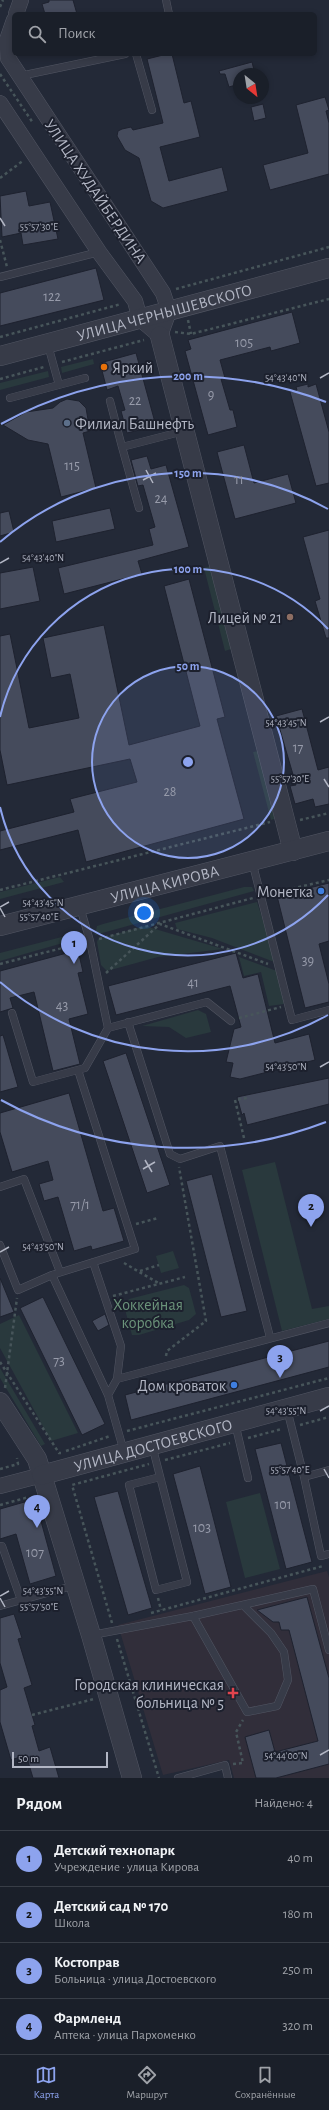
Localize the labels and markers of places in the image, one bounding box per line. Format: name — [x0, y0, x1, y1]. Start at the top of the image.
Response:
place label: Яркий — [112, 360, 153, 376]
marker: Яркий — [99, 362, 109, 372]
place label: Филиал Башнефть — [75, 416, 194, 432]
marker: Филиал Башнефть — [62, 418, 72, 428]
place label: Лицей № 21 — [208, 610, 282, 626]
marker: Лицей № 21 — [285, 612, 295, 622]
centre of rings — [181, 755, 195, 769]
place label: Монетка — [257, 884, 313, 900]
marker: Монетка — [316, 886, 326, 896]
pin: 1 — [61, 931, 87, 964]
pin: 2 — [298, 1194, 324, 1227]
pin: 3 — [267, 1345, 293, 1378]
place label: Дом кроваток — [137, 1378, 227, 1394]
marker: Дом кроваток — [229, 1380, 239, 1390]
pin: 4 — [24, 1495, 50, 1528]
place label: Городская клиническая больница № 5 — [74, 1677, 224, 1711]
marker: Городская клиническая больница № 5 — [227, 1687, 239, 1699]

